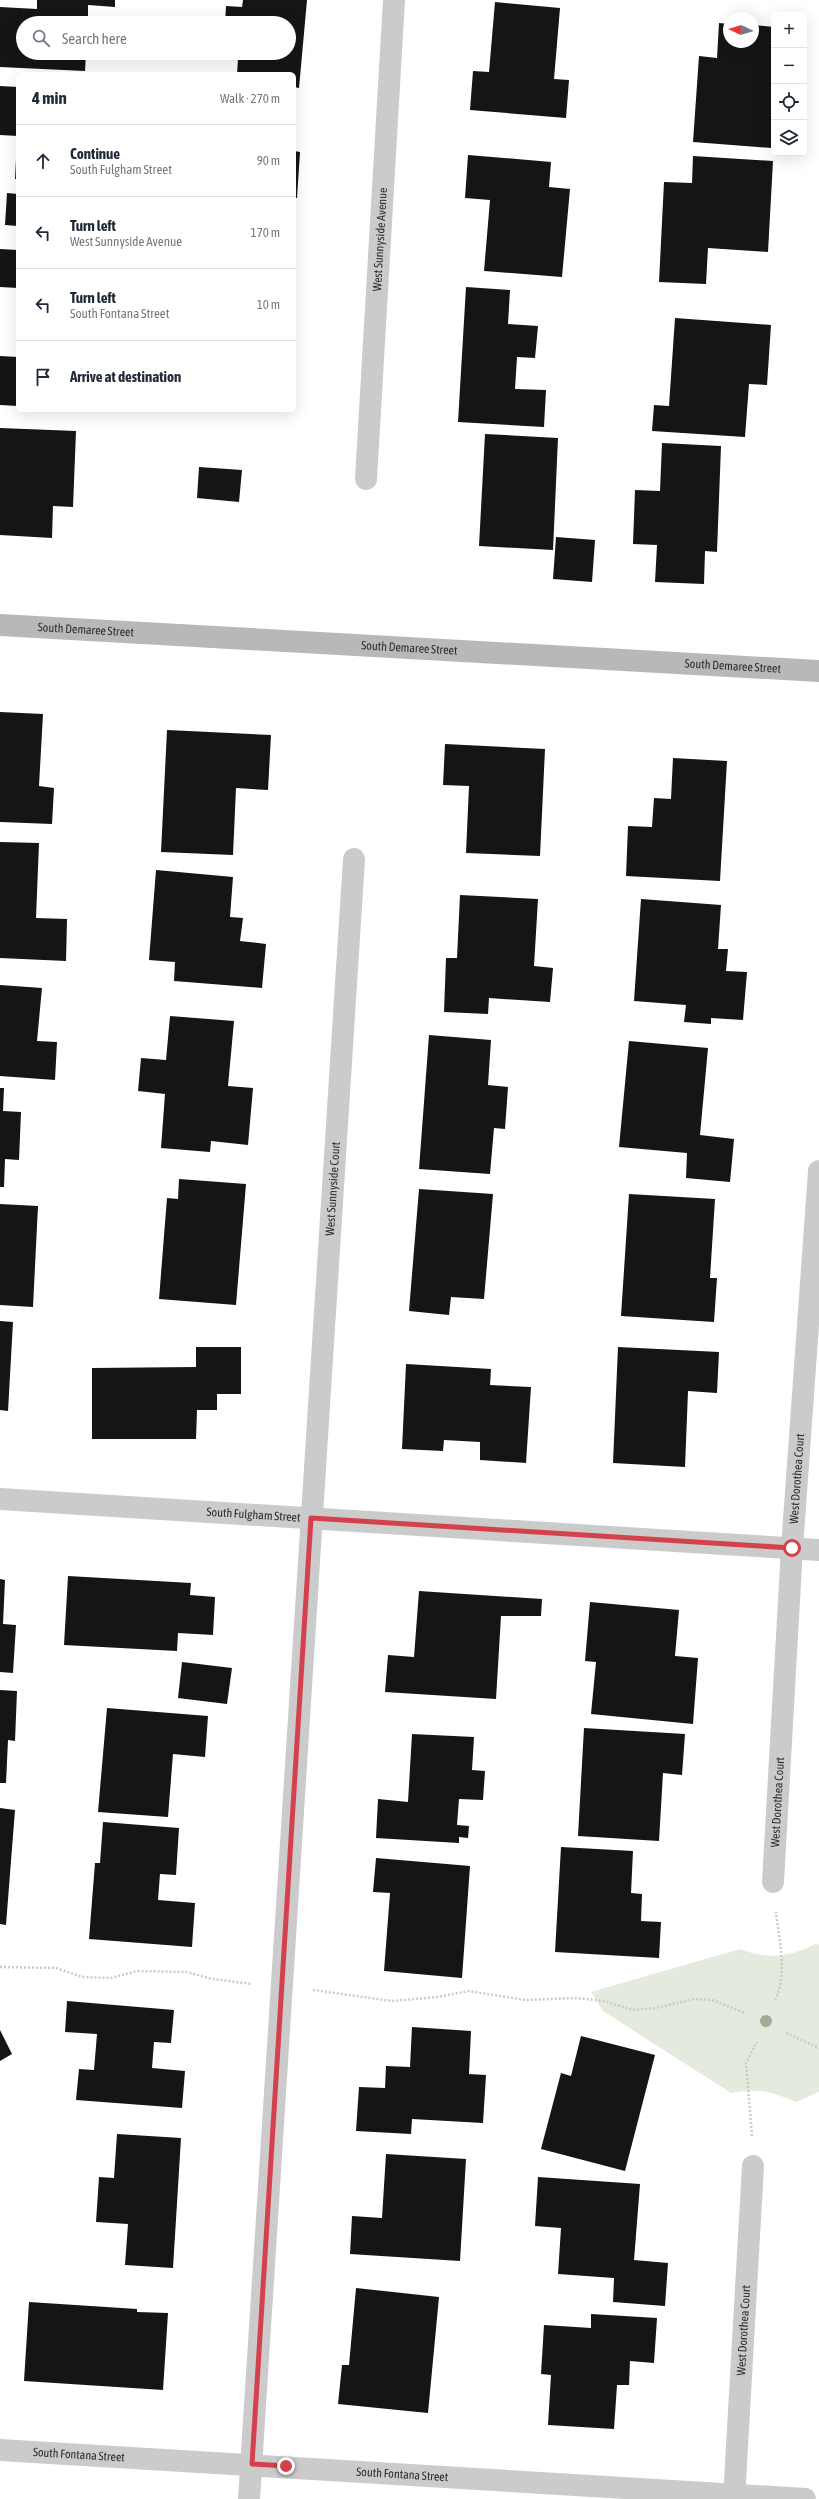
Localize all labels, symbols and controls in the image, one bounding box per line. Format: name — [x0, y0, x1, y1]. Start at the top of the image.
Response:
north arrow — [723, 12, 759, 48]
map controls — [771, 12, 807, 156]
button: + — [771, 12, 807, 48]
search box — [16, 16, 296, 60]
icon: search — [30, 27, 52, 49]
text: Search here — [62, 30, 127, 47]
button: − — [771, 48, 807, 84]
button: locate — [771, 84, 807, 120]
text: 4 min — [32, 88, 67, 108]
text: Walk · 270 m — [220, 91, 280, 106]
button: layers — [771, 120, 807, 156]
text: Continue — [70, 145, 120, 162]
icon: ahead — [32, 150, 54, 172]
text: 90 m — [257, 153, 280, 168]
text: South Fulgham Street — [70, 162, 172, 177]
street label: West Sunnyside Avenue — [370, 187, 390, 292]
text: Turn left — [70, 217, 116, 234]
icon: left — [32, 222, 54, 244]
text: 170 m — [251, 225, 280, 240]
text: West Sunnyside Avenue — [70, 234, 182, 249]
text: Turn left — [70, 289, 116, 306]
icon: left — [32, 294, 54, 316]
text: 10 m — [257, 297, 280, 312]
text: South Fontana Street — [70, 306, 170, 321]
icon: arrive — [32, 366, 54, 388]
text: Arrive at destination — [70, 368, 181, 385]
street label: South Demaree Street — [37, 620, 135, 640]
street label: South Demaree Street — [361, 638, 458, 658]
street label: South Demaree Street — [684, 656, 782, 676]
street label: West Sunnyside Court — [323, 1141, 343, 1236]
street label: West Dorothea Court — [787, 1433, 807, 1524]
street label: South Fulgham Street — [206, 1505, 302, 1525]
route start — [783, 1539, 801, 1557]
street label: West Dorothea Court — [768, 1756, 787, 1848]
street label: West Dorothea Court — [734, 2284, 753, 2376]
street label: South Fontana Street — [32, 2445, 126, 2465]
route end — [277, 2457, 295, 2475]
street label: South Fontana Street — [356, 2465, 449, 2484]

